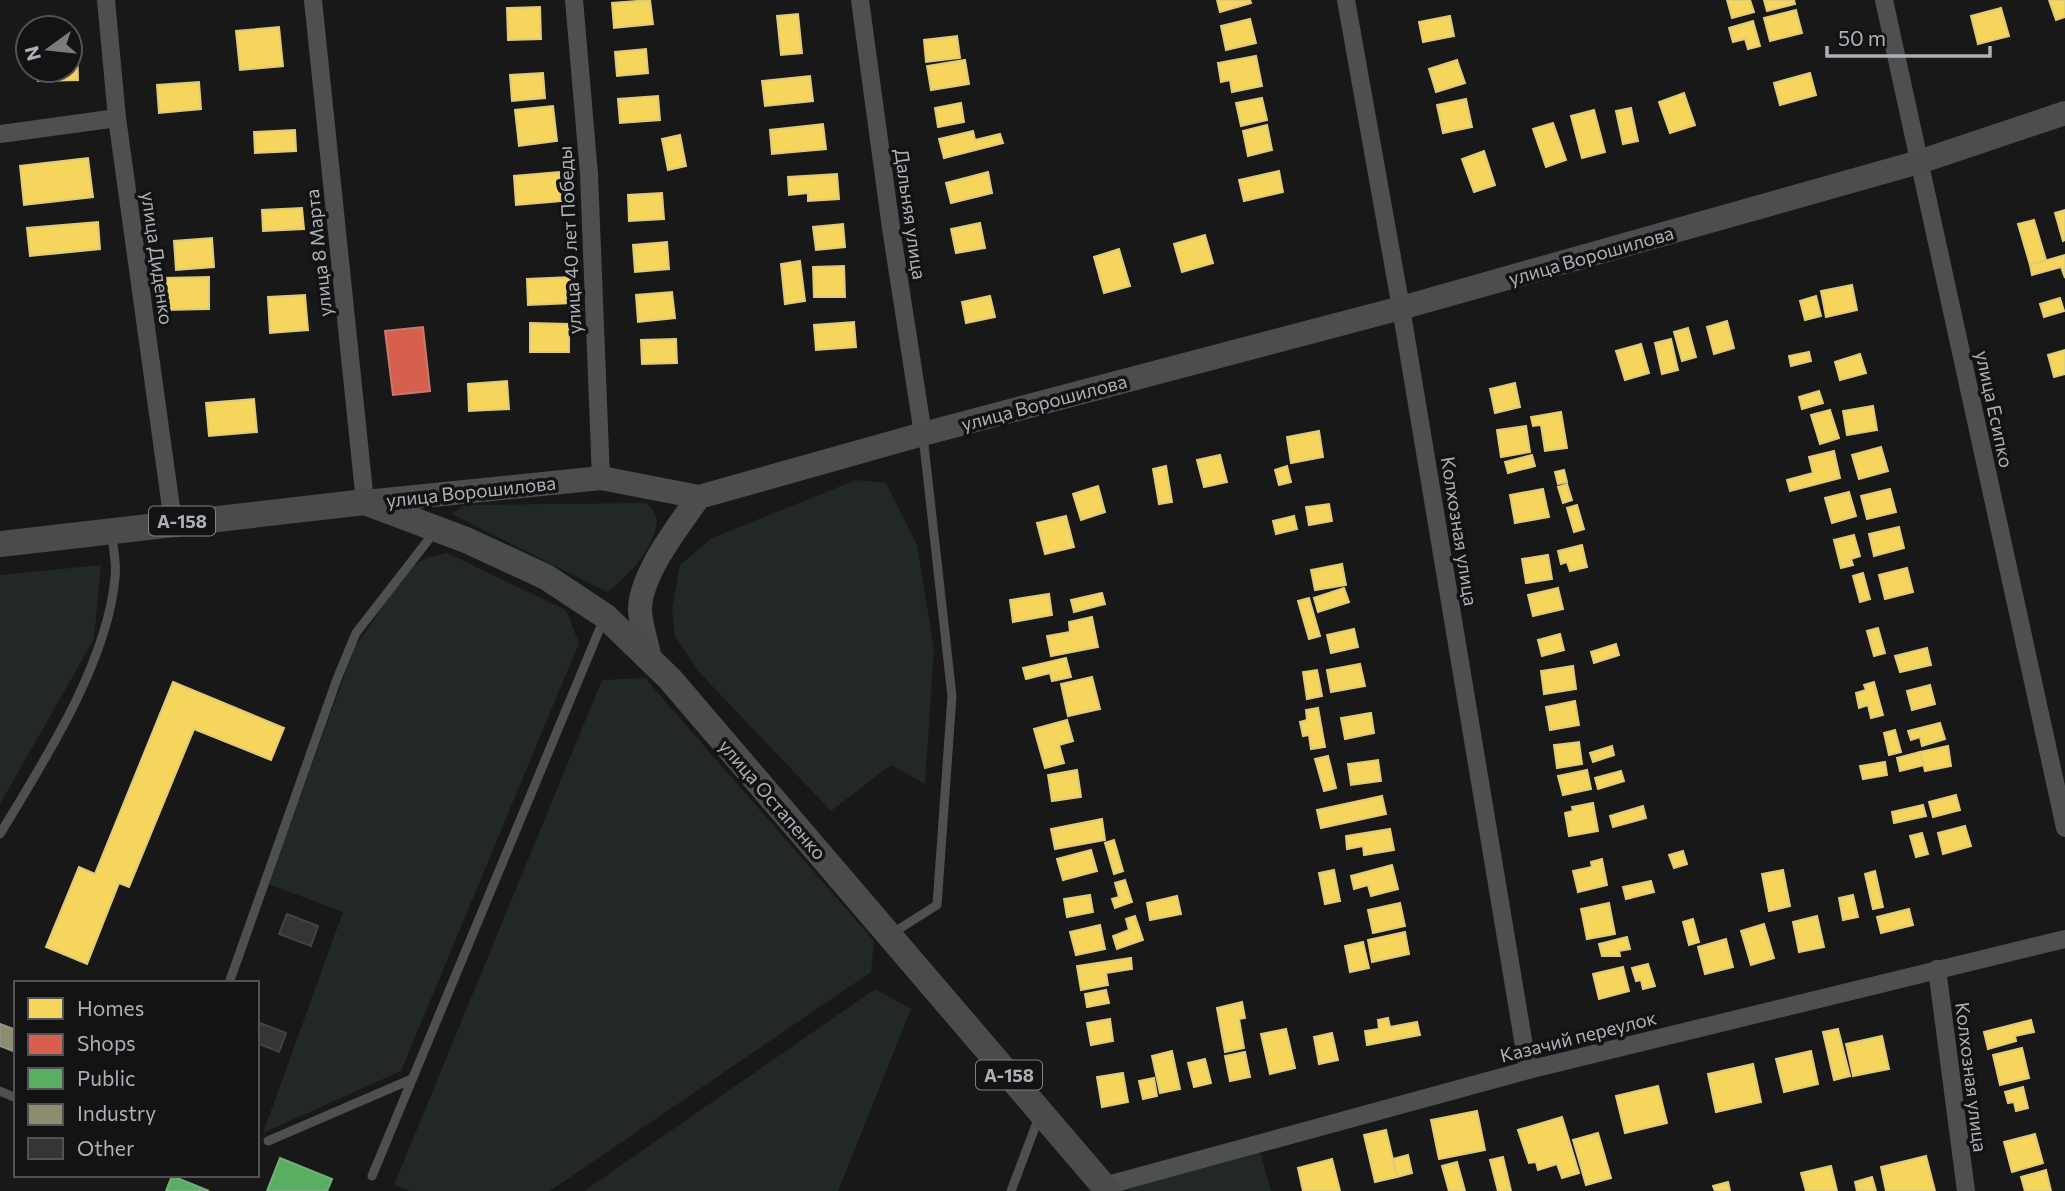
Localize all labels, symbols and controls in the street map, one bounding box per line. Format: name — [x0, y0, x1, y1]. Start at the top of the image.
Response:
north arrow — [14, 14, 84, 84]
scale bar — [1827, 14, 1990, 58]
text: 50 m — [1838, 25, 1886, 50]
text: N — [19, 44, 45, 63]
street label: улица 40 лет Победы — [553, 145, 585, 335]
street label: Дальняя улица — [890, 147, 932, 281]
street label: улица 8 Марта — [300, 188, 336, 318]
street label: улица Диденко — [137, 190, 179, 326]
street label: улица Ворошилова — [1506, 220, 1676, 290]
street label: улица Есипко — [1971, 348, 2019, 470]
street label: улица Ворошилова — [959, 369, 1129, 435]
street label: Колхозная улица — [1437, 455, 1483, 607]
street label: улица Ворошилова — [385, 471, 557, 511]
road number: А-158 — [149, 506, 215, 536]
street label: улица Остапенко — [714, 734, 832, 864]
legend — [14, 981, 259, 1177]
text: Homes — [77, 995, 144, 1020]
street label: Колхозная улица — [1951, 1001, 1993, 1153]
street label: Казачий переулок — [1497, 1005, 1659, 1067]
text: Shops — [77, 1030, 136, 1055]
road number: А-158 — [976, 1060, 1042, 1090]
text: Public — [77, 1065, 135, 1090]
text: Industry — [77, 1100, 156, 1125]
text: Other — [77, 1135, 134, 1160]

